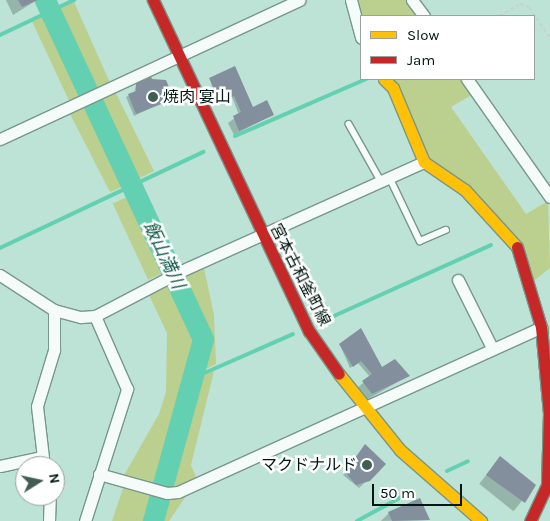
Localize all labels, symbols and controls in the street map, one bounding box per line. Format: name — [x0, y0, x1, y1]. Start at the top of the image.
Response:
legend — [360, 15, 535, 80]
text: Slow — [407, 26, 439, 44]
text: Jam — [407, 51, 435, 69]
place label: 焼肉 宴山 — [163, 87, 231, 107]
marker: 焼肉 宴山 — [147, 91, 159, 103]
water label: 飯山満川 — [139, 218, 189, 292]
street label: 宮本古和釜町線 — [266, 221, 334, 329]
place label: マクドナルド — [261, 455, 357, 475]
north arrow — [15, 456, 65, 506]
marker: マクドナルド — [361, 459, 373, 471]
text: N — [45, 472, 64, 485]
scale bar — [375, 474, 465, 506]
text: 50 m — [380, 484, 415, 502]

